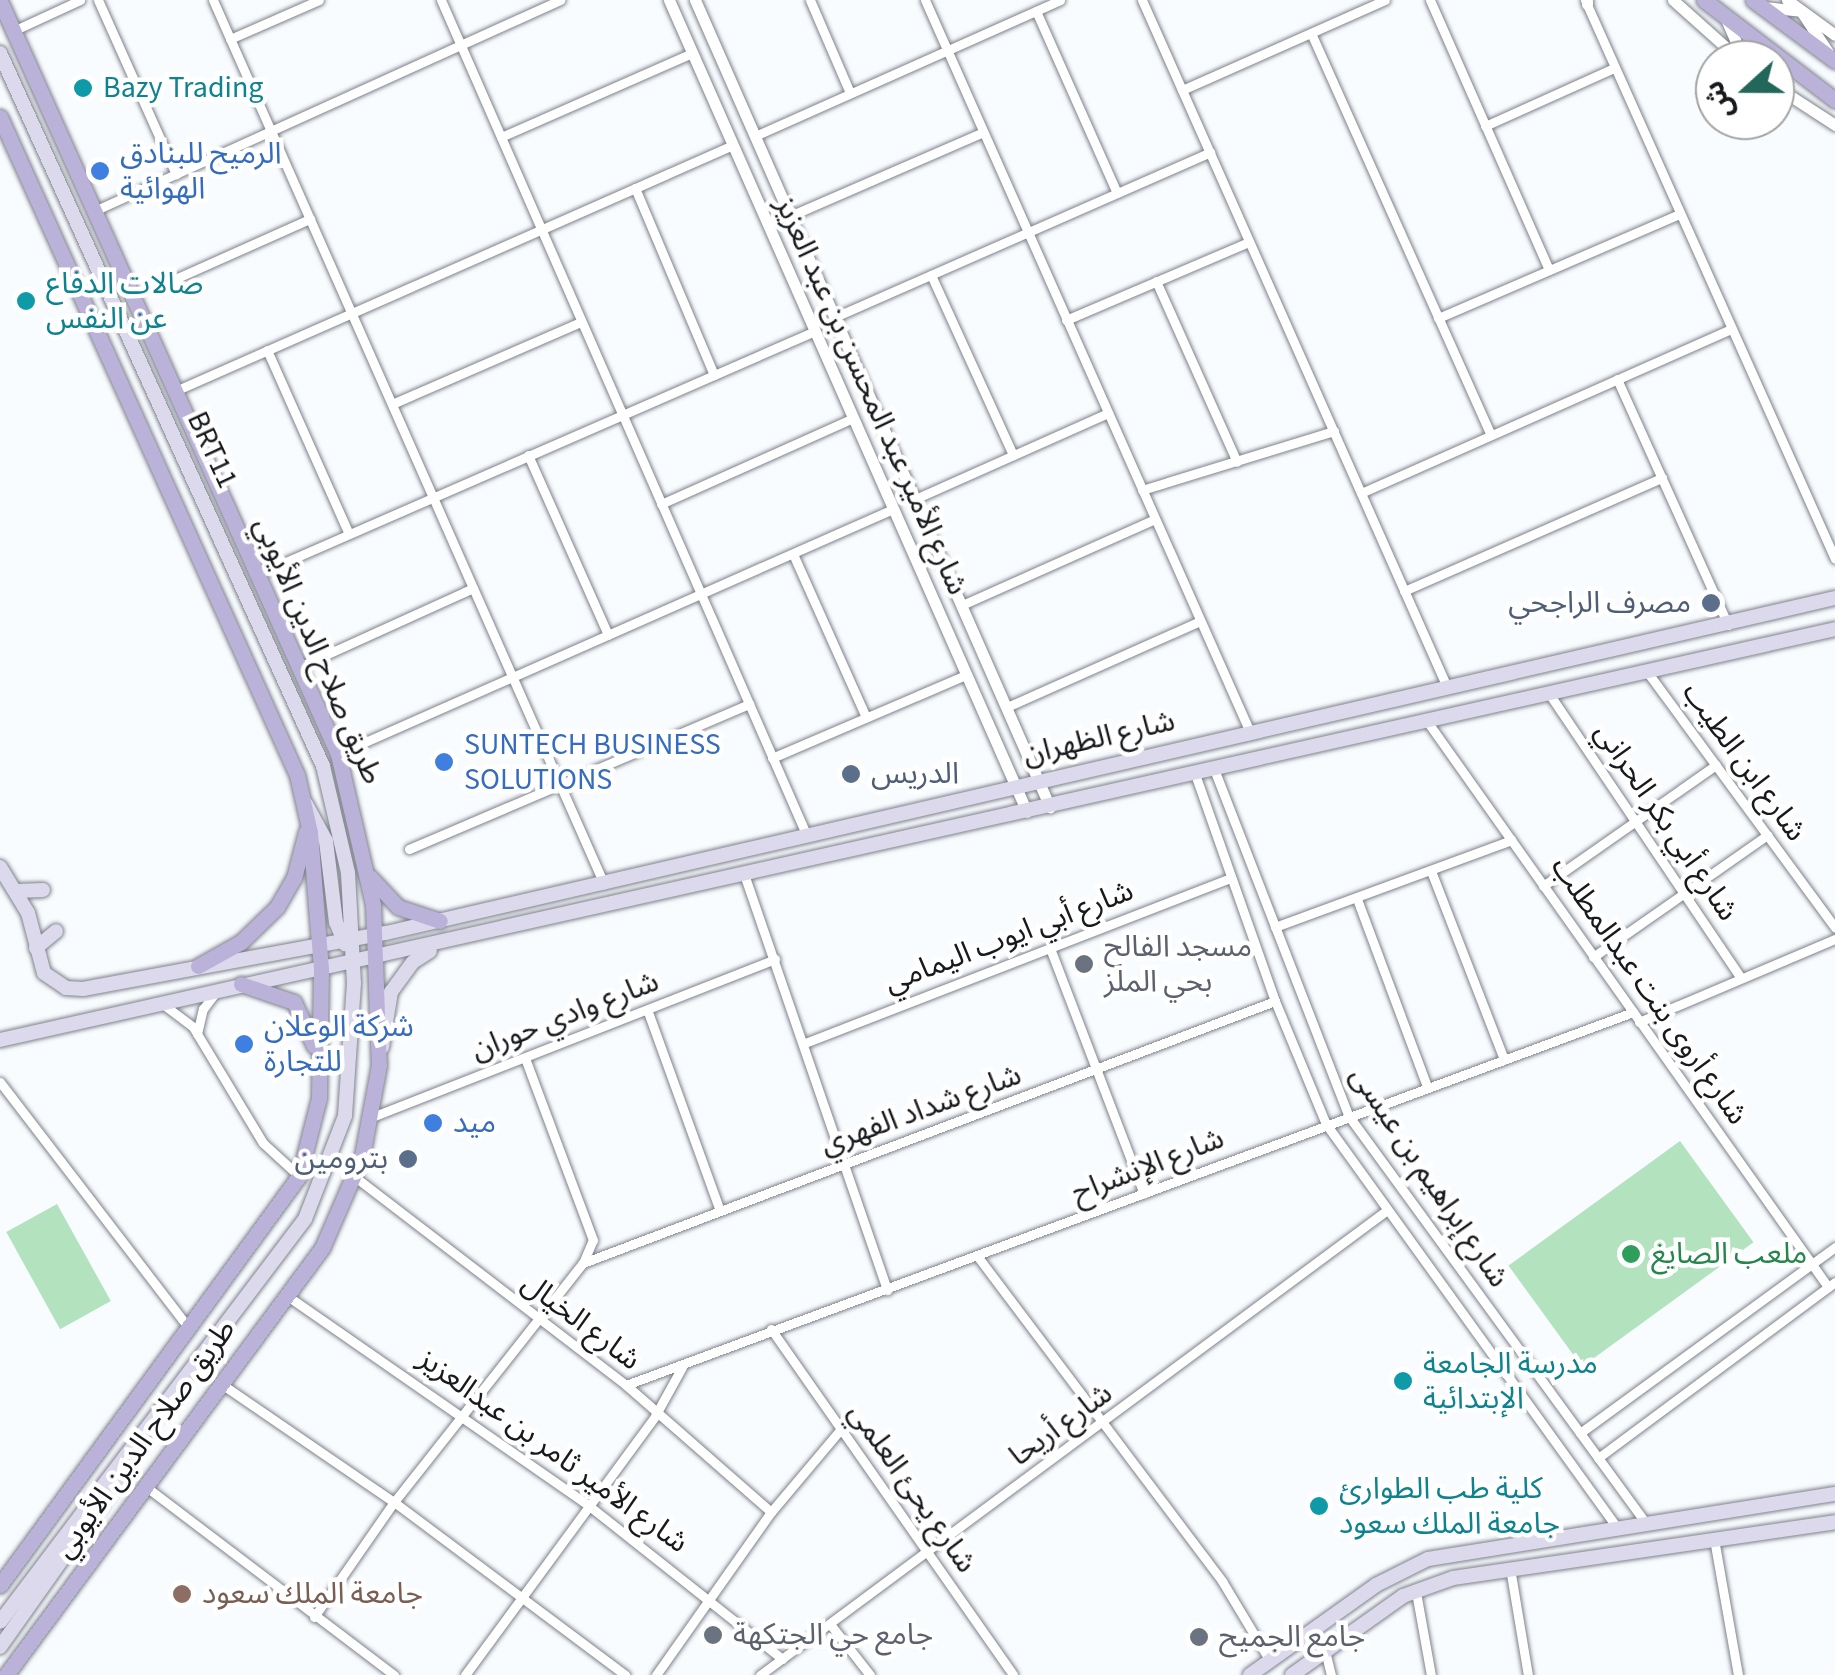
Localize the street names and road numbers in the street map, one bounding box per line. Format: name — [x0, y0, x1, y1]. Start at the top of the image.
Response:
street label: شارع الأمير عبد المحسن بن عبد العزيز — [767, 191, 975, 601]
street label: BRT11 — [179, 406, 245, 494]
street label: طريق صلاح الدين الأيوبي — [245, 512, 391, 790]
street label: شارع ابن الطيب — [1674, 675, 1814, 849]
street label: شارع الظهران — [1020, 703, 1178, 773]
street label: شارع أبي بكر الحراني — [1586, 716, 1746, 928]
street label: شارع أروى بنت عبدالمطلب — [1543, 850, 1755, 1132]
street label: شارع أبي ايوب اليمامي — [879, 873, 1139, 1001]
street label: شارع وادي حوران — [466, 964, 664, 1068]
street label: شارع شداد الفهري — [816, 1057, 1026, 1163]
street label: شارع إبراهيم بن عيسى — [1342, 1060, 1516, 1294]
street label: شارع الإنشراح — [1067, 1121, 1229, 1211]
street label: شارع الخيال — [515, 1266, 647, 1378]
street label: طريق صلاح الدين الأيوبي — [46, 1313, 244, 1565]
street label: شارع الأمير ثامر بن عبدالعزيز — [411, 1341, 695, 1561]
street label: شارع أريحا — [1003, 1376, 1119, 1474]
street label: شارع يحئ العلمي — [840, 1396, 984, 1580]

